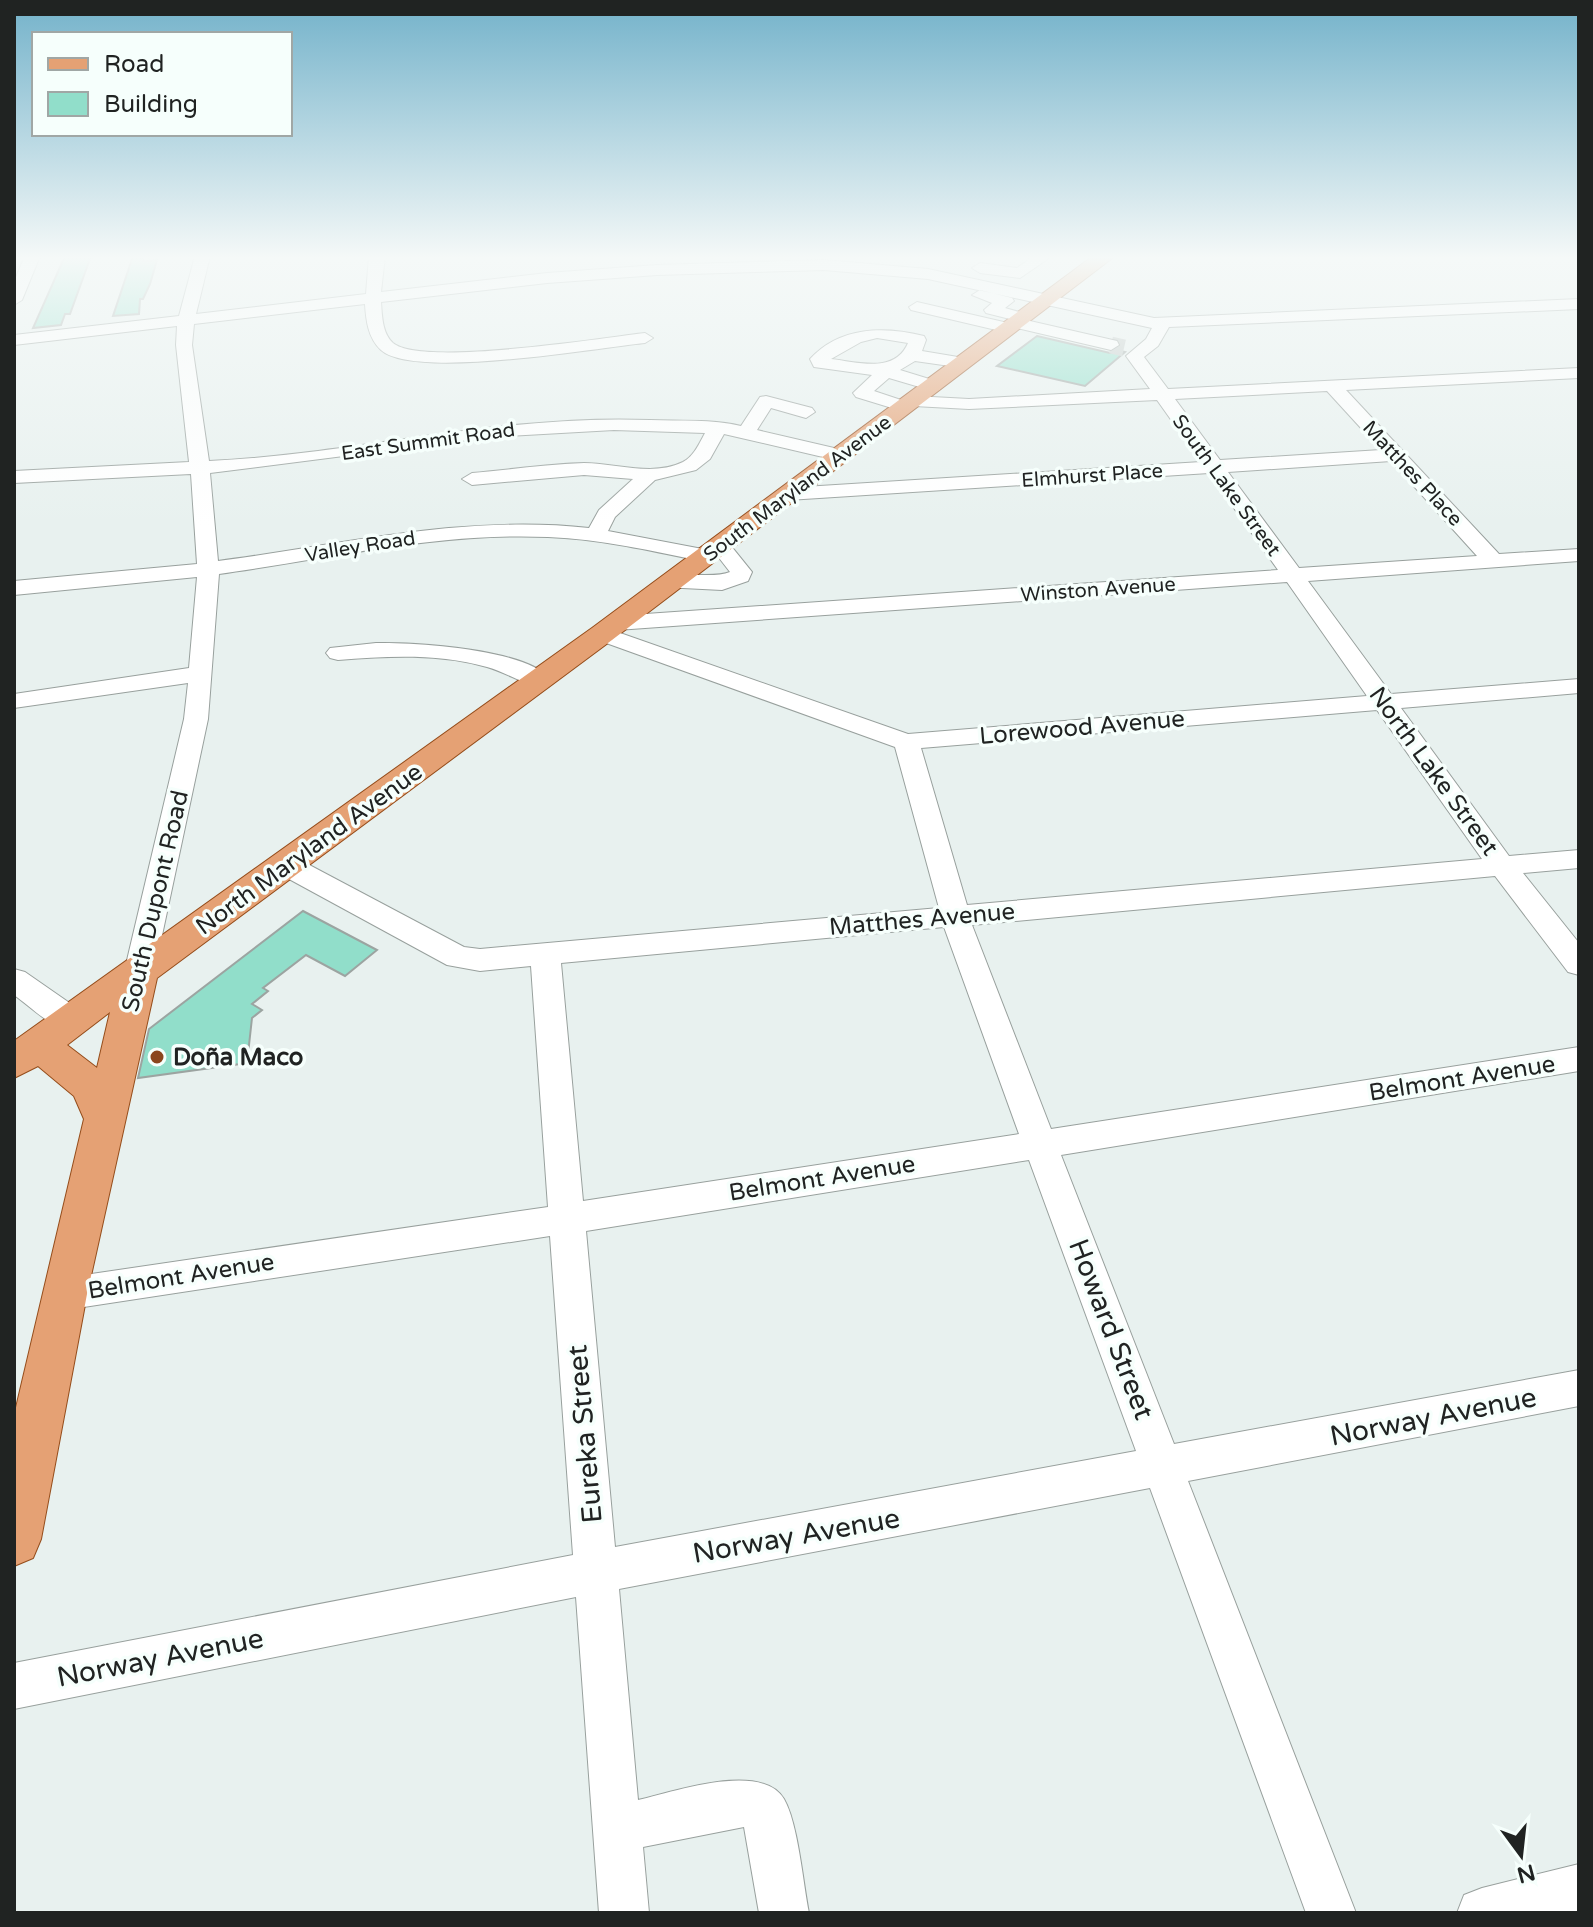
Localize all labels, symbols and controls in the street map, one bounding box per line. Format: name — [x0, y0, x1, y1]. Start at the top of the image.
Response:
legend — [32, 32, 292, 136]
text: Road — [104, 50, 164, 79]
text: Building — [104, 90, 198, 119]
street label: South Maryland Avenue — [699, 410, 896, 567]
street label: South Lake Street — [1167, 410, 1286, 561]
street label: Matthes Place — [1357, 416, 1467, 531]
street label: East Summit Road — [340, 418, 517, 466]
street label: Elmhurst Place — [1020, 459, 1164, 493]
street label: Valley Road — [303, 526, 417, 568]
street label: Winston Avenue — [1020, 573, 1176, 607]
street label: North Lake Street — [1363, 681, 1504, 861]
street label: Lorewood Avenue — [978, 704, 1186, 751]
street label: North Maryland Avenue — [190, 757, 428, 941]
street label: South Dupont Road — [116, 788, 195, 1015]
street label: Matthes Avenue — [828, 897, 1016, 942]
place label: Doña Maco — [173, 1043, 303, 1072]
marker: Doña Maco — [148, 1048, 166, 1066]
street label: Belmont Avenue — [1367, 1049, 1557, 1108]
street label: Belmont Avenue — [727, 1149, 917, 1208]
street label: Howard Street — [1061, 1234, 1161, 1425]
street label: Belmont Avenue — [86, 1247, 276, 1306]
street label: Eureka Street — [560, 1343, 610, 1524]
street label: Norway Avenue — [1327, 1380, 1539, 1454]
street label: Norway Avenue — [690, 1501, 902, 1571]
street label: Norway Avenue — [54, 1621, 266, 1695]
north arrow — [1481, 1815, 1561, 1895]
text: N — [1514, 1859, 1538, 1888]

